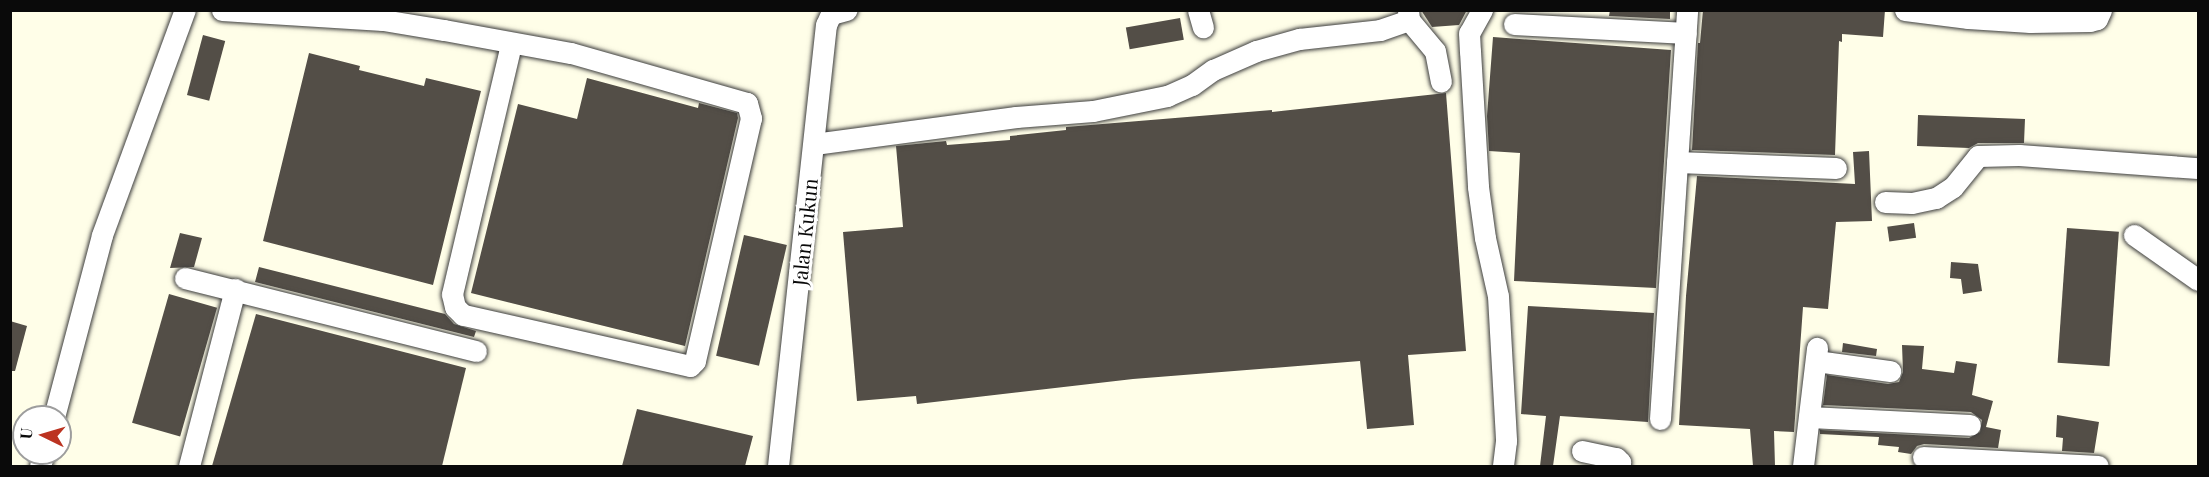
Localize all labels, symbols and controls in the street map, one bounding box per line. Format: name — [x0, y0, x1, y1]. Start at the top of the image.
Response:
street label: Jalan Kukun — [786, 177, 822, 287]
north arrow — [12, 405, 72, 465]
text: U — [15, 427, 37, 440]

